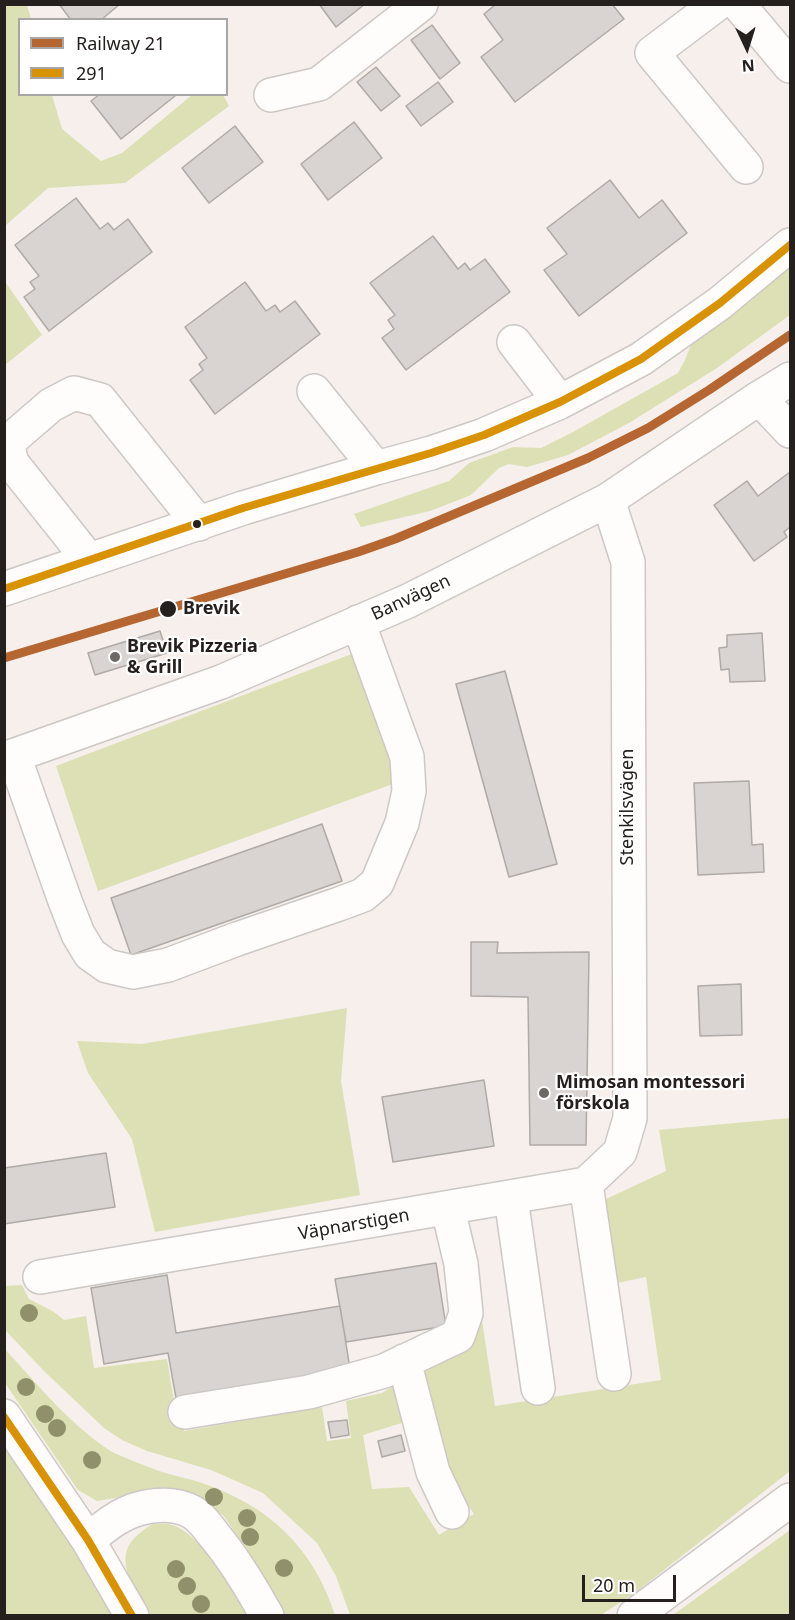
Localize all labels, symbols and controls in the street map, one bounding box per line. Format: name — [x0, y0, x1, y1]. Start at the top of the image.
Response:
legend — [18, 18, 228, 96]
north arrow — [717, 18, 777, 78]
text: Railway 21 — [76, 31, 165, 55]
text: N — [741, 55, 756, 77]
text: 291 — [76, 61, 107, 85]
unlabelled marker — [191, 518, 203, 530]
street label: Banvägen — [368, 570, 454, 626]
place label: Brevik — [183, 598, 240, 620]
marker: Brevik — [158, 599, 178, 619]
place label: Brevik Pizzeria & Grill — [127, 636, 258, 678]
marker: Brevik Pizzeria & Grill — [108, 650, 122, 664]
street label: Stenkilsvägen — [617, 749, 639, 865]
place label: Mimosan montessori förskola — [556, 1072, 745, 1114]
marker: Mimosan montessori förskola — [537, 1086, 551, 1100]
street label: Väpnarstigen — [297, 1205, 411, 1245]
scale bar — [585, 1563, 680, 1601]
text: 20 m — [593, 1573, 635, 1597]

